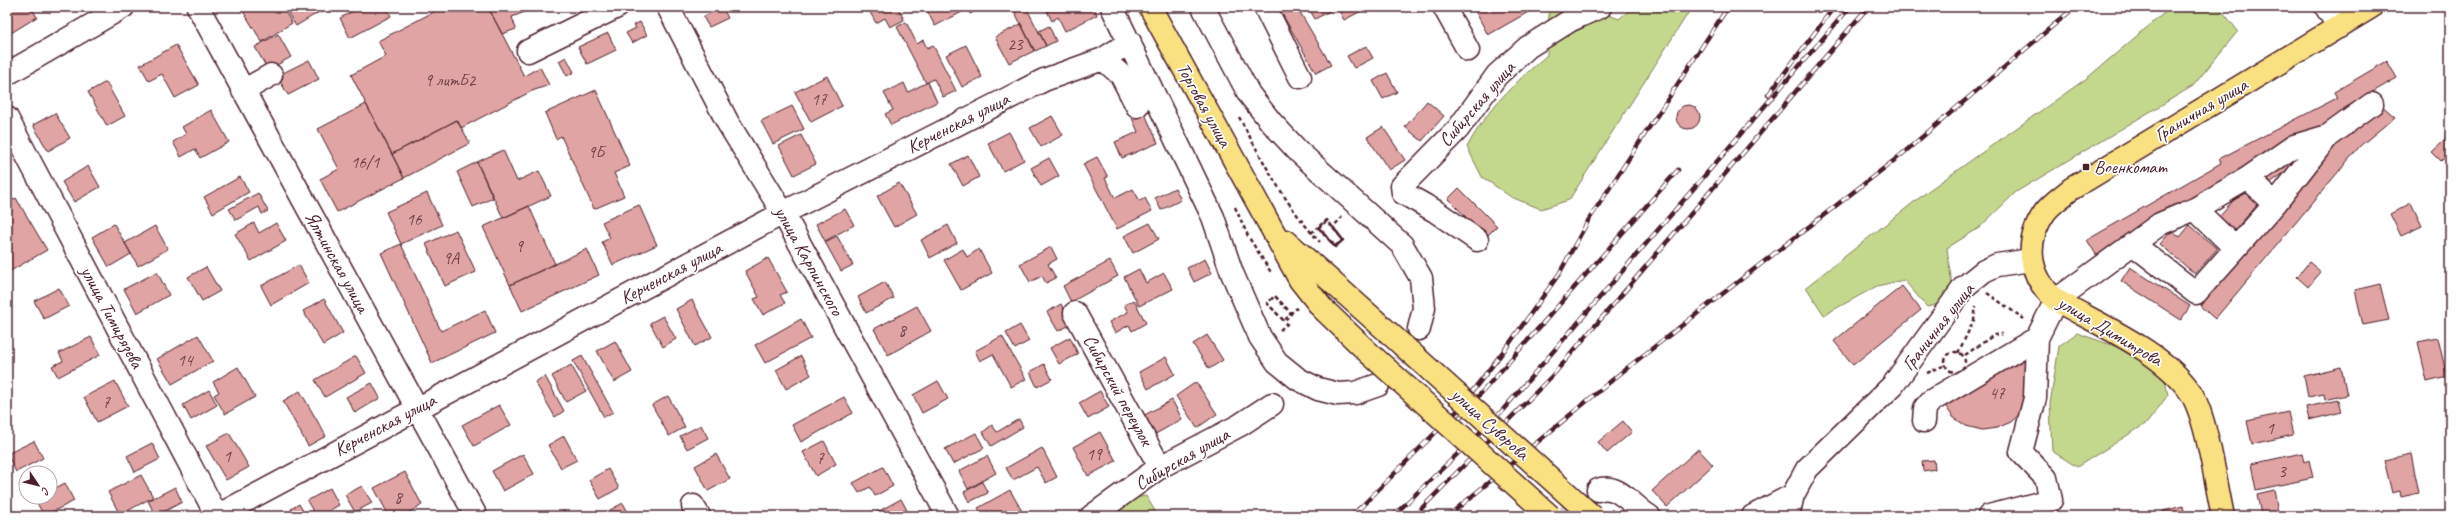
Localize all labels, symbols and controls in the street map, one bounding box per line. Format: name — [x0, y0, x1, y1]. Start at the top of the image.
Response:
house number: 23 — [1007, 34, 1024, 55]
street label: Сибирская улица — [1433, 55, 1522, 152]
street label: Торговая улица — [1171, 58, 1238, 153]
house number: 9 литБ2 — [425, 70, 477, 91]
street label: Граничная улица — [2150, 72, 2253, 147]
street label: Керченская улица — [903, 86, 1015, 159]
house number: 17 — [811, 89, 828, 110]
house number: 9Б — [588, 142, 607, 163]
house number: 16/1 — [351, 152, 381, 173]
place label: Военкомат — [2094, 155, 2168, 179]
marker: Военкомат — [2081, 162, 2091, 172]
street label: улица Карпинского — [769, 201, 850, 321]
street label: Ялтинская улица — [299, 207, 376, 319]
house number: 16 — [406, 209, 423, 230]
street label: Керченская улица — [616, 235, 727, 310]
house number: 9 — [515, 236, 524, 257]
house number: 9А — [443, 248, 461, 269]
street label: улица Тимирязева — [75, 261, 150, 373]
street label: Граничная улица — [1896, 277, 1981, 376]
street label: улица Димитрова — [2053, 290, 2168, 372]
house number: 8 — [898, 320, 908, 341]
street label: Сибирский переулок — [1078, 330, 1159, 451]
house number: 14 — [177, 350, 195, 371]
street label: улица Суворова — [1445, 382, 1535, 466]
house number: 47 — [1989, 383, 2006, 404]
street label: Керченская улица — [330, 387, 441, 462]
house number: 7 — [102, 392, 111, 413]
house number: 1 — [2266, 418, 2275, 439]
street label: Сибирская улица — [1130, 421, 1235, 496]
house number: 19 — [1086, 444, 1103, 465]
house number: 1 — [223, 446, 232, 467]
house number: 7 — [816, 448, 825, 469]
house number: 3 — [2278, 461, 2287, 482]
north arrow — [18, 465, 58, 505]
text: С — [38, 485, 53, 498]
house number: 8 — [394, 487, 404, 508]

